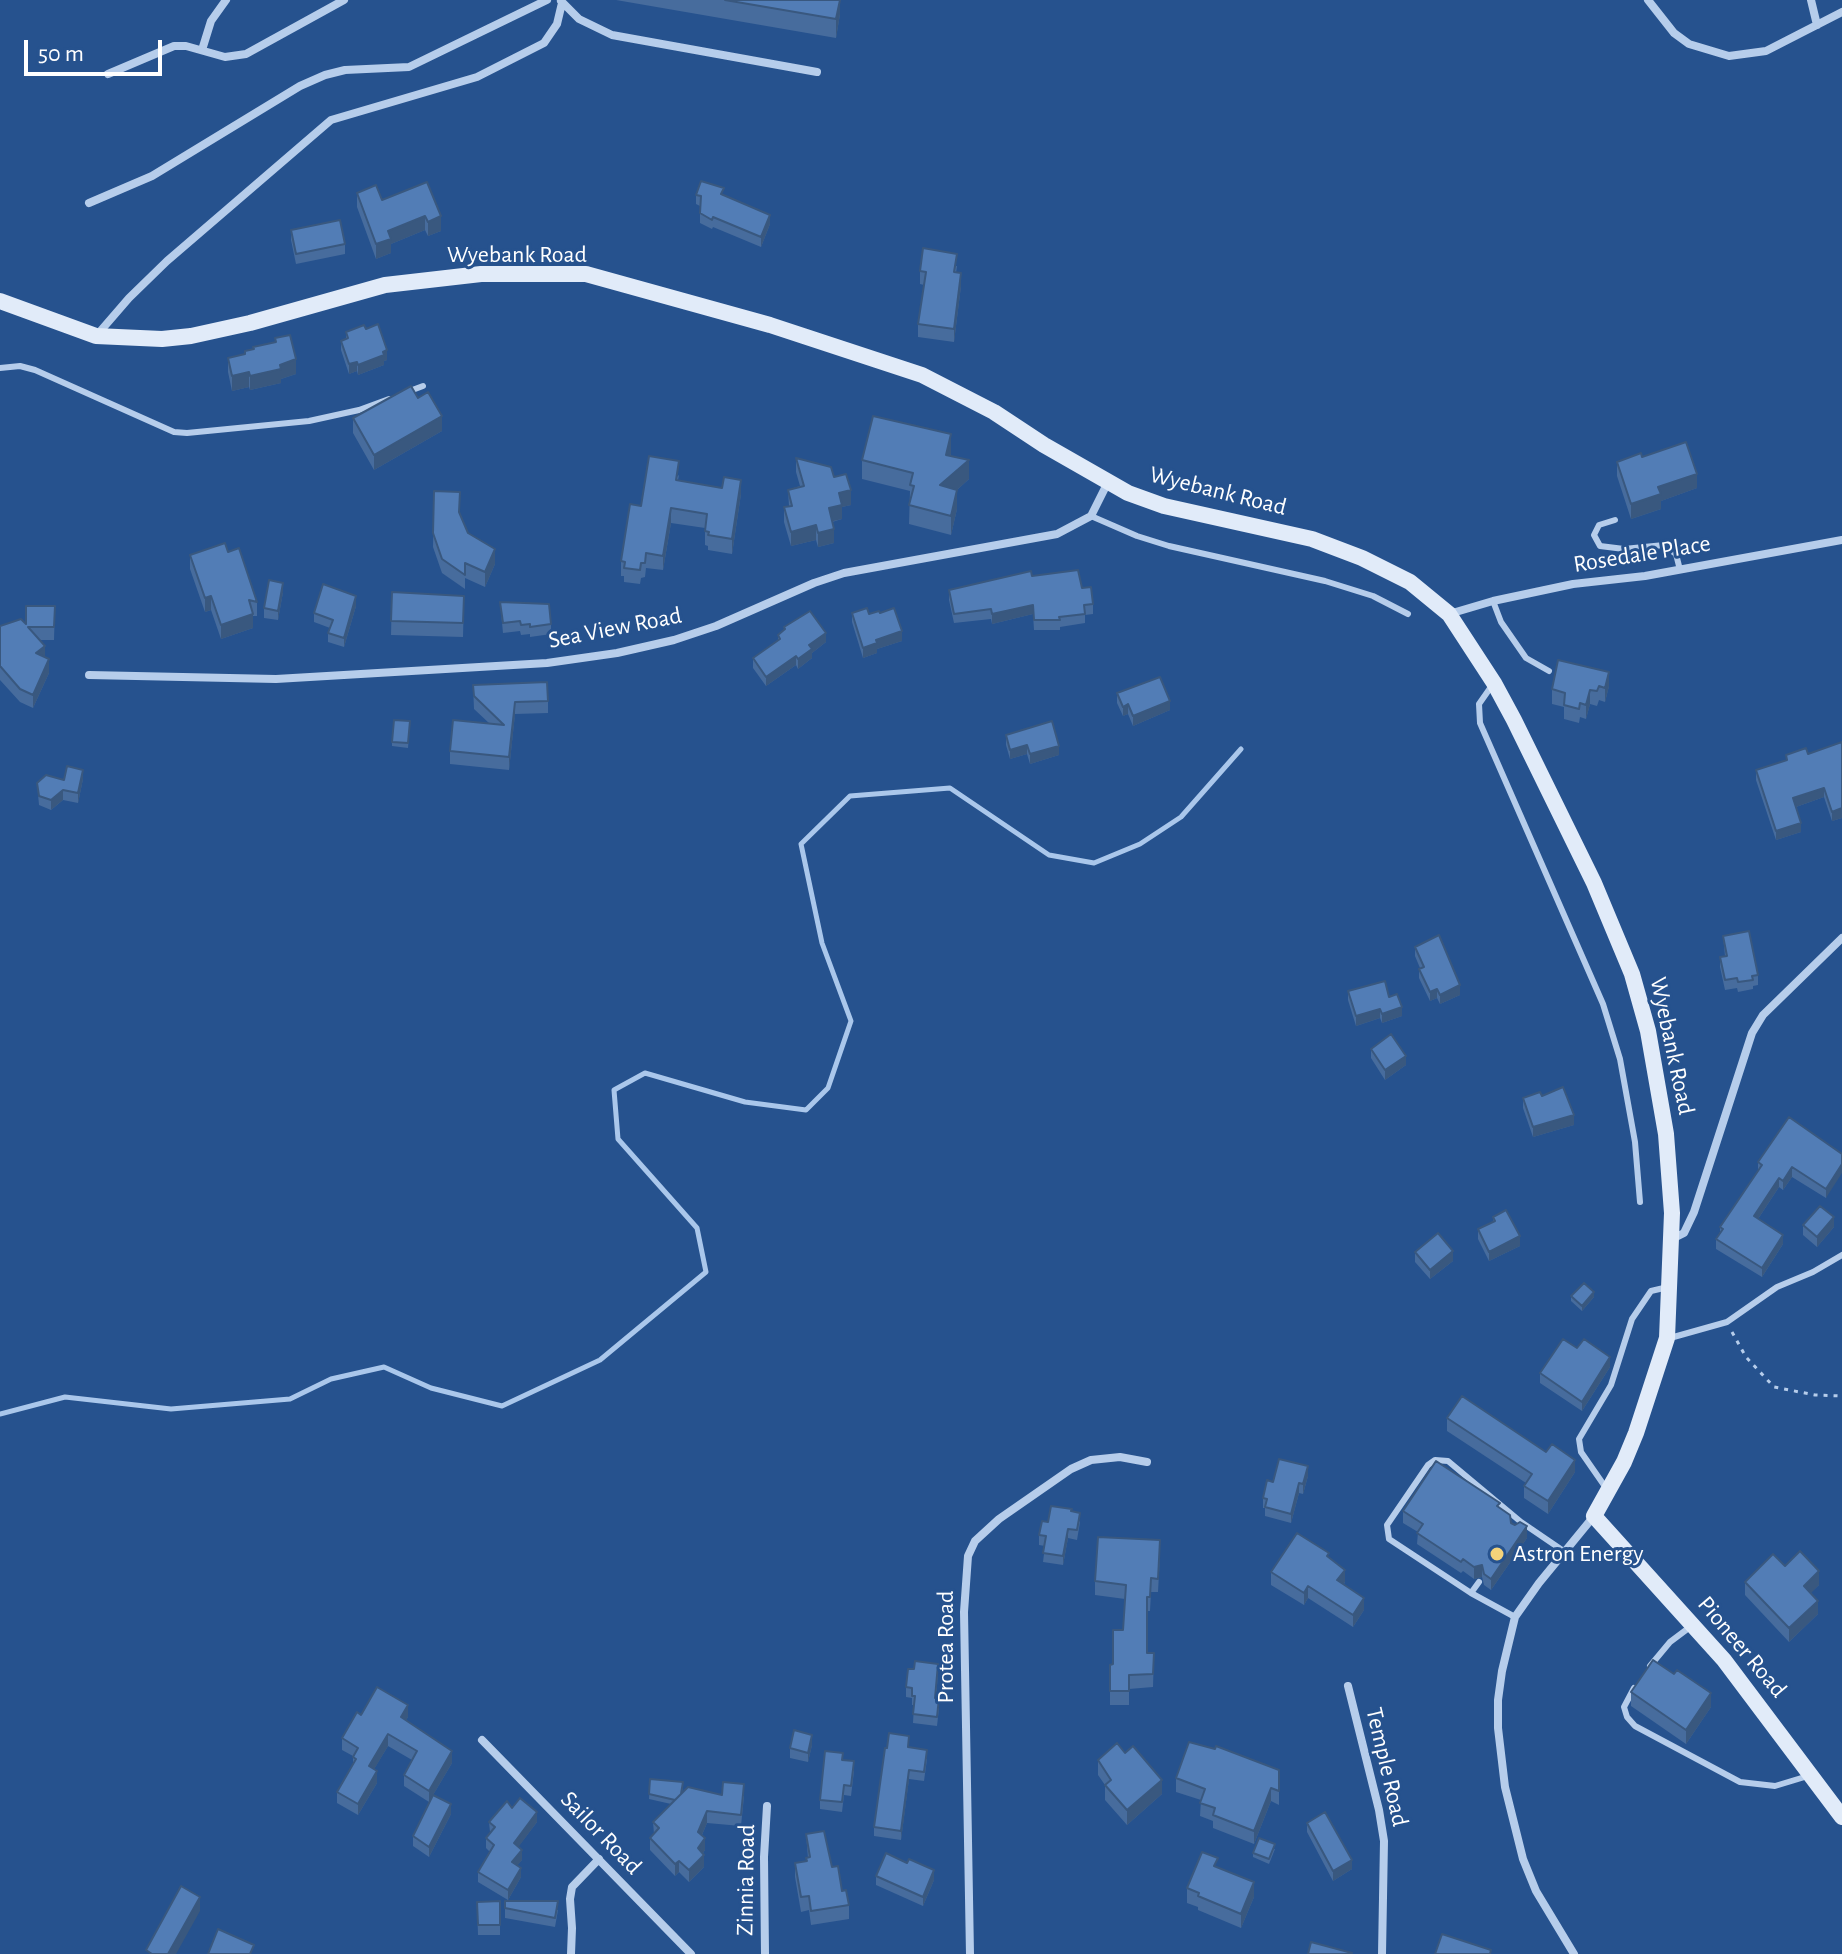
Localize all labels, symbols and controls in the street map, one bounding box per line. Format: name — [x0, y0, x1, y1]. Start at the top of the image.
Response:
scale bar — [28, 24, 166, 74]
text: 50 m — [38, 42, 84, 66]
street label: Wyebank Road — [447, 241, 587, 269]
street label: Wyebank Road — [1147, 460, 1289, 522]
street label: Rosedale Place — [1571, 529, 1713, 579]
street label: Sea View Road — [546, 601, 684, 655]
street label: Wyebank Road — [1643, 975, 1701, 1117]
place label: Astron Energy — [1513, 1540, 1643, 1568]
marker: Astron Energy — [1488, 1545, 1506, 1563]
street label: Pioneer Road — [1691, 1590, 1793, 1704]
street label: Protea Road — [932, 1591, 960, 1703]
street label: Temple Road — [1359, 1705, 1415, 1829]
street label: Sailor Road — [554, 1785, 648, 1881]
street label: Zinnia Road — [731, 1824, 761, 1936]

